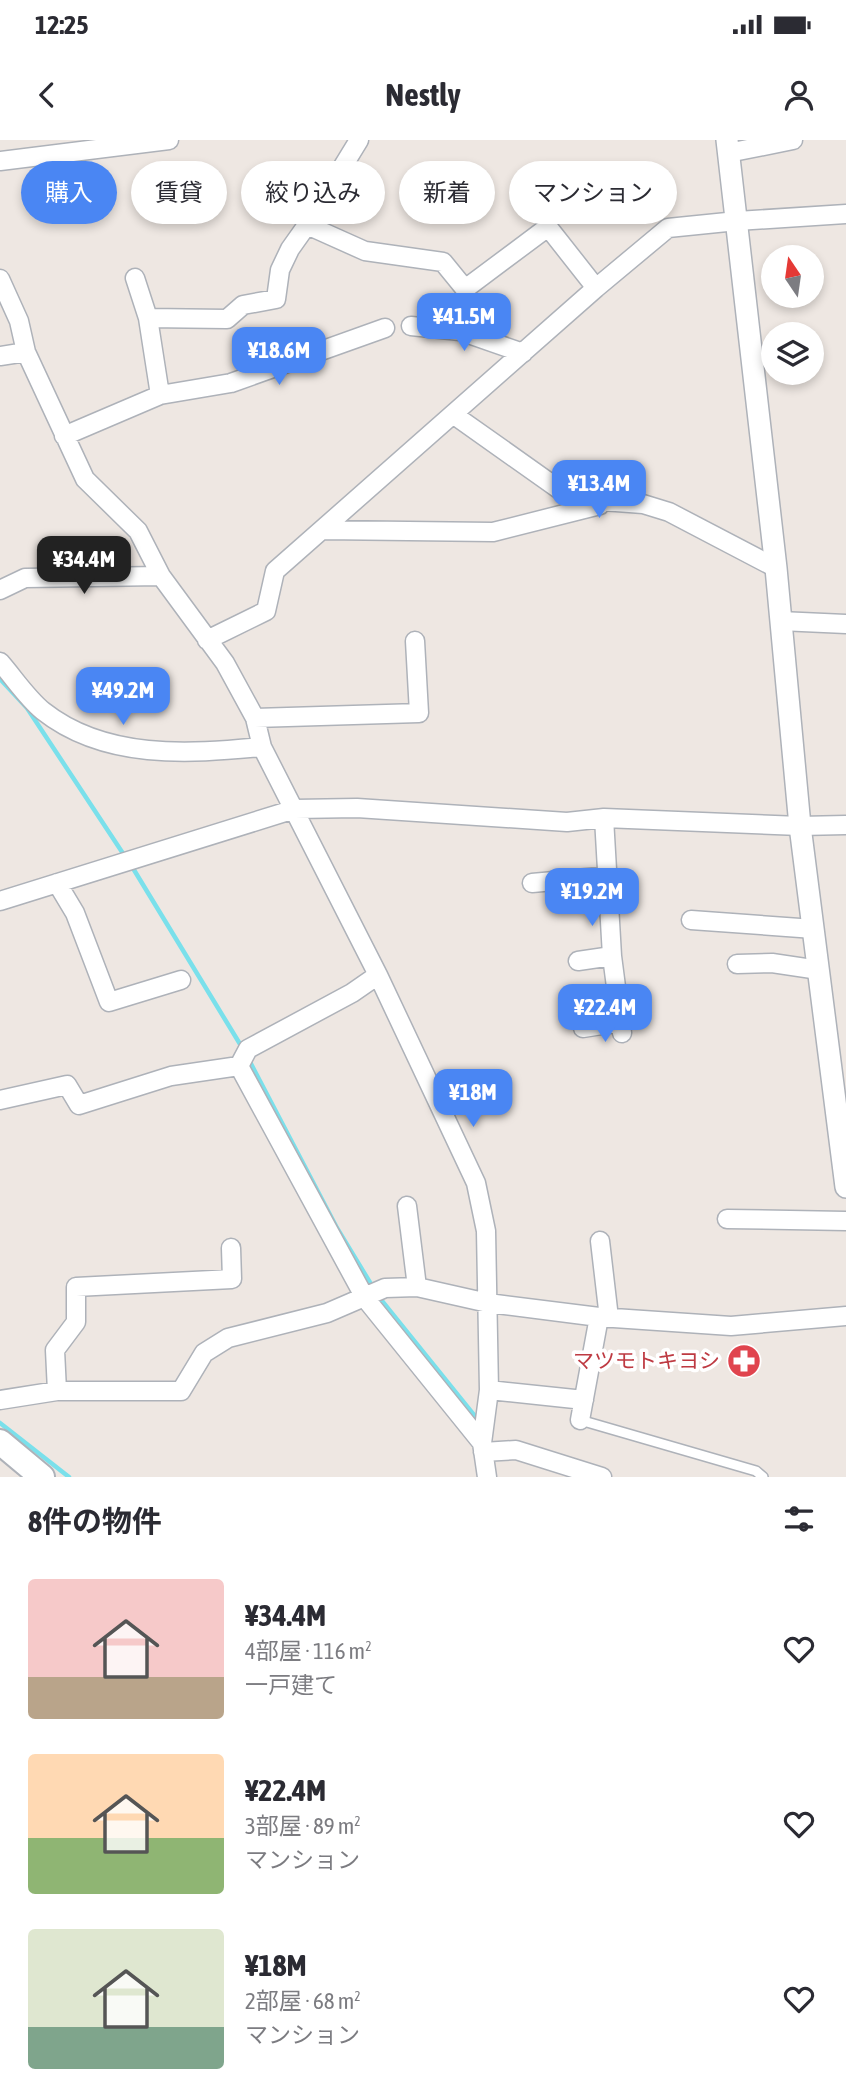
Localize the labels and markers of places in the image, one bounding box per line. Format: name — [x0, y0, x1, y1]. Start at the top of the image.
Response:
pin: ¥41.5M — [407, 294, 521, 353]
pin: ¥18.6M — [222, 328, 336, 387]
pin: ¥13.4M — [542, 460, 656, 520]
pin: ¥34.4M — [27, 536, 141, 596]
pin: ¥49.2M — [66, 668, 180, 727]
pin: ¥19.2M — [535, 868, 649, 928]
pin: ¥22.4M — [548, 984, 662, 1044]
pin: ¥18M — [432, 1070, 514, 1129]
pharmacy icon: マツモトキヨシ — [725, 1342, 763, 1380]
place label: マツモトキヨシ — [573, 1348, 720, 1372]

